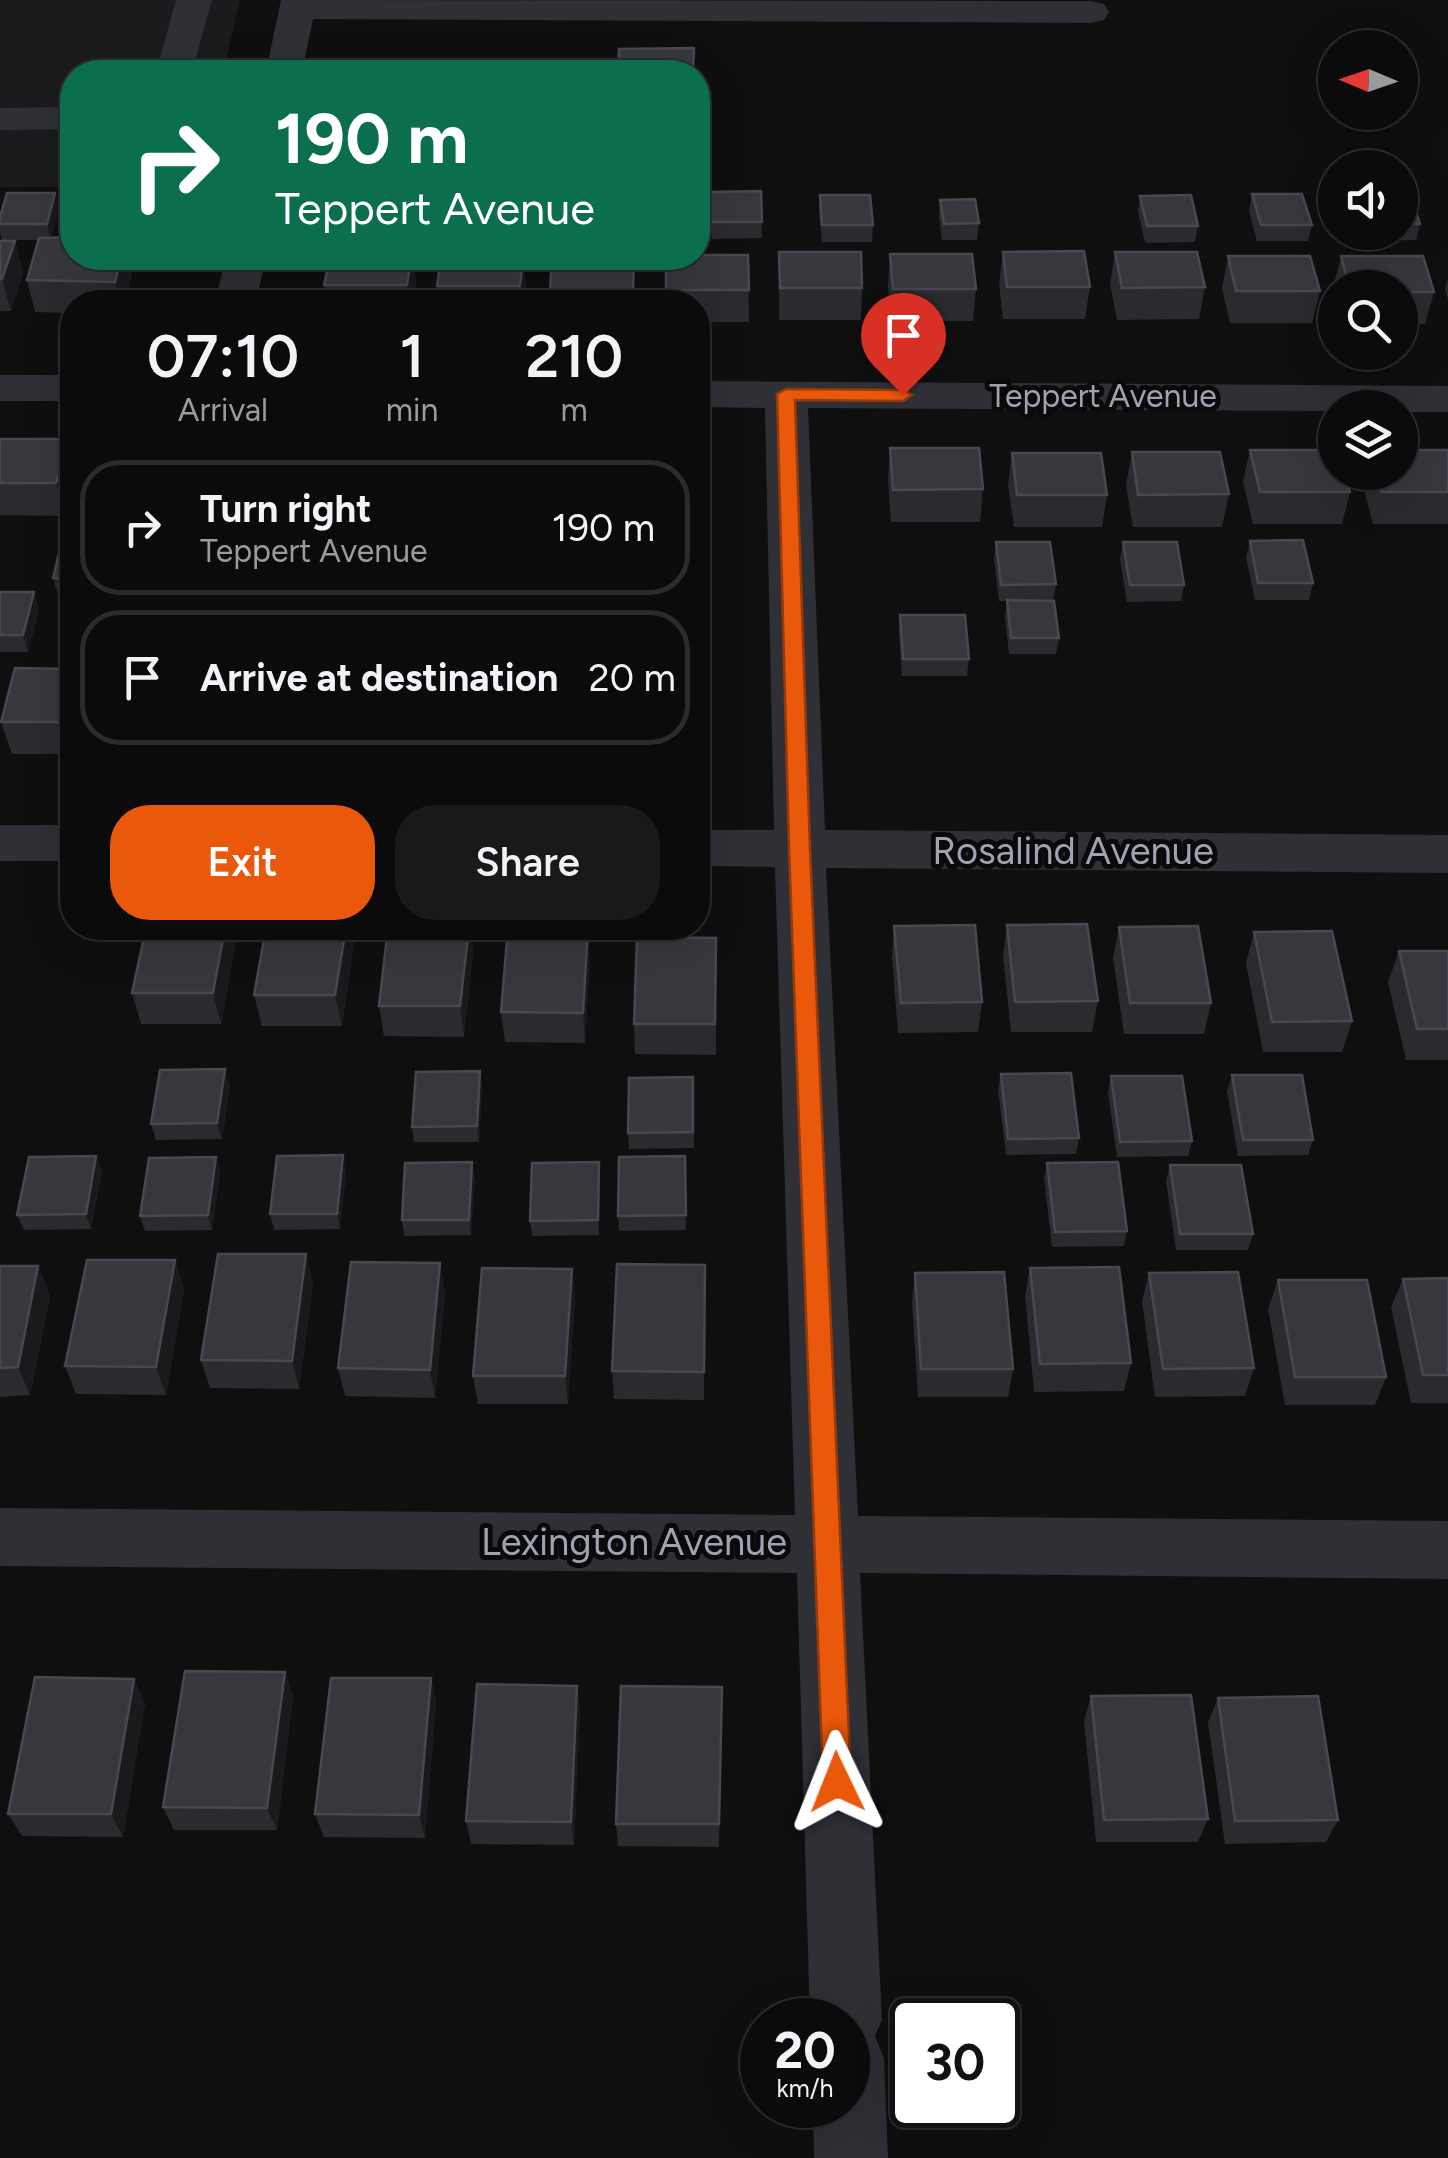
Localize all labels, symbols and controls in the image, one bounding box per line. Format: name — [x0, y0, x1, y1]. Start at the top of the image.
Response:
north arrow — [1318, 30, 1418, 130]
map controls — [1318, 30, 1418, 490]
text: 190 m — [275, 96, 468, 181]
icon: right — [110, 100, 240, 230]
button: sound — [1318, 150, 1418, 250]
text: Teppert Avenue — [275, 181, 595, 235]
button: search — [1318, 270, 1418, 370]
pin — [861, 293, 946, 396]
icon: arrive — [876, 308, 931, 363]
text: 07:10 — [147, 320, 299, 392]
text: 1 — [400, 320, 425, 392]
text: 210 — [525, 320, 623, 392]
street label: Teppert Avenue — [989, 377, 1217, 415]
button: layers — [1318, 390, 1418, 490]
text: Arrival — [178, 391, 268, 429]
text: min — [386, 391, 438, 429]
text: m — [561, 391, 588, 429]
text: Turn right — [200, 486, 372, 532]
icon: right — [115, 500, 170, 555]
text: 190 m — [552, 505, 655, 551]
text: Teppert Avenue — [200, 532, 428, 570]
icon: arrive — [115, 650, 170, 705]
text: Arrive at destination — [200, 655, 558, 701]
text: 20 m — [588, 655, 676, 701]
button: Exit — [110, 805, 375, 920]
button: Share — [395, 805, 660, 920]
street label: Rosalind Avenue — [932, 828, 1214, 874]
street label: Lexington Avenue — [481, 1519, 787, 1565]
position arrow — [785, 1730, 889, 1834]
speed limit sign: 30 — [890, 1998, 1020, 2128]
text: 20 — [774, 2020, 836, 2081]
text: km/h — [776, 2073, 834, 2103]

